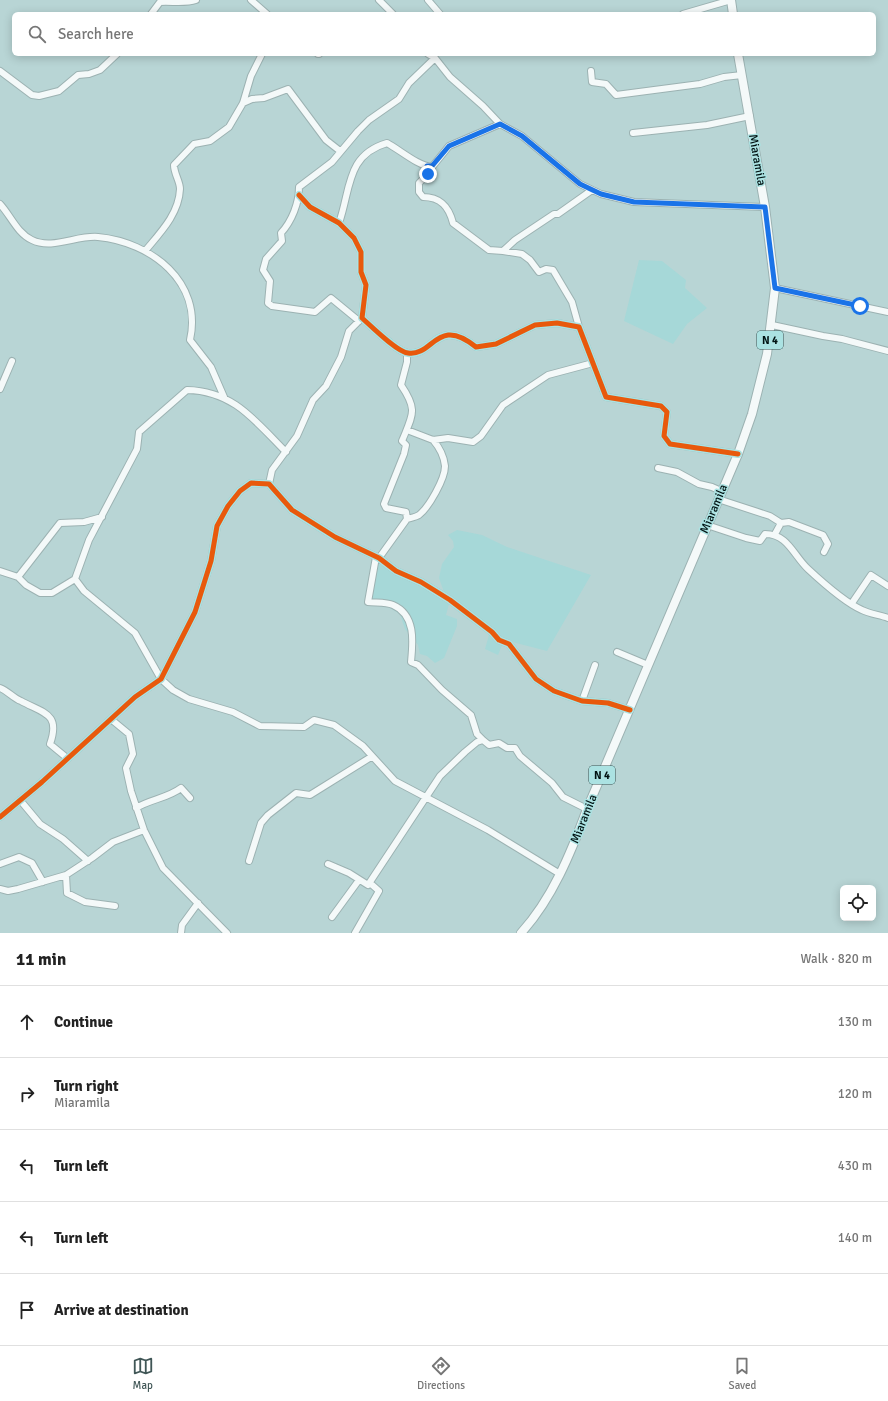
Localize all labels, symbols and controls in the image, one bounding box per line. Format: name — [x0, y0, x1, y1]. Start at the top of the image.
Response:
search box — [12, 12, 876, 56]
icon: search — [26, 23, 48, 45]
text: Search here — [58, 25, 134, 43]
street label: Miaramila — [745, 133, 769, 187]
route end — [419, 165, 437, 183]
route start — [851, 297, 869, 315]
road number: N 4 — [757, 331, 783, 349]
street label: Miaramila — [697, 482, 731, 536]
road number: N 4 — [589, 766, 615, 784]
street label: Miaramila — [567, 792, 601, 846]
map controls — [840, 885, 876, 921]
button: locate — [840, 885, 876, 921]
text: 11 min — [16, 949, 66, 970]
text: Walk · 820 m — [801, 951, 872, 967]
icon: ahead — [16, 1011, 38, 1033]
text: Continue — [54, 1013, 113, 1031]
text: 130 m — [838, 1014, 872, 1030]
text: Turn right — [54, 1077, 119, 1095]
icon: right — [16, 1083, 38, 1105]
text: 120 m — [838, 1086, 872, 1102]
text: Miaramila — [54, 1095, 110, 1111]
icon: left — [16, 1155, 38, 1177]
text: Turn left — [54, 1157, 108, 1175]
text: 430 m — [838, 1158, 872, 1174]
icon: left — [16, 1227, 38, 1249]
text: Turn left — [54, 1229, 108, 1247]
text: 140 m — [838, 1230, 872, 1246]
icon: arrive — [16, 1299, 38, 1321]
text: Arrive at destination — [54, 1301, 189, 1319]
tab: Map — [132, 1355, 154, 1392]
tab: Directions — [417, 1355, 465, 1392]
tab: Saved — [729, 1355, 756, 1392]

